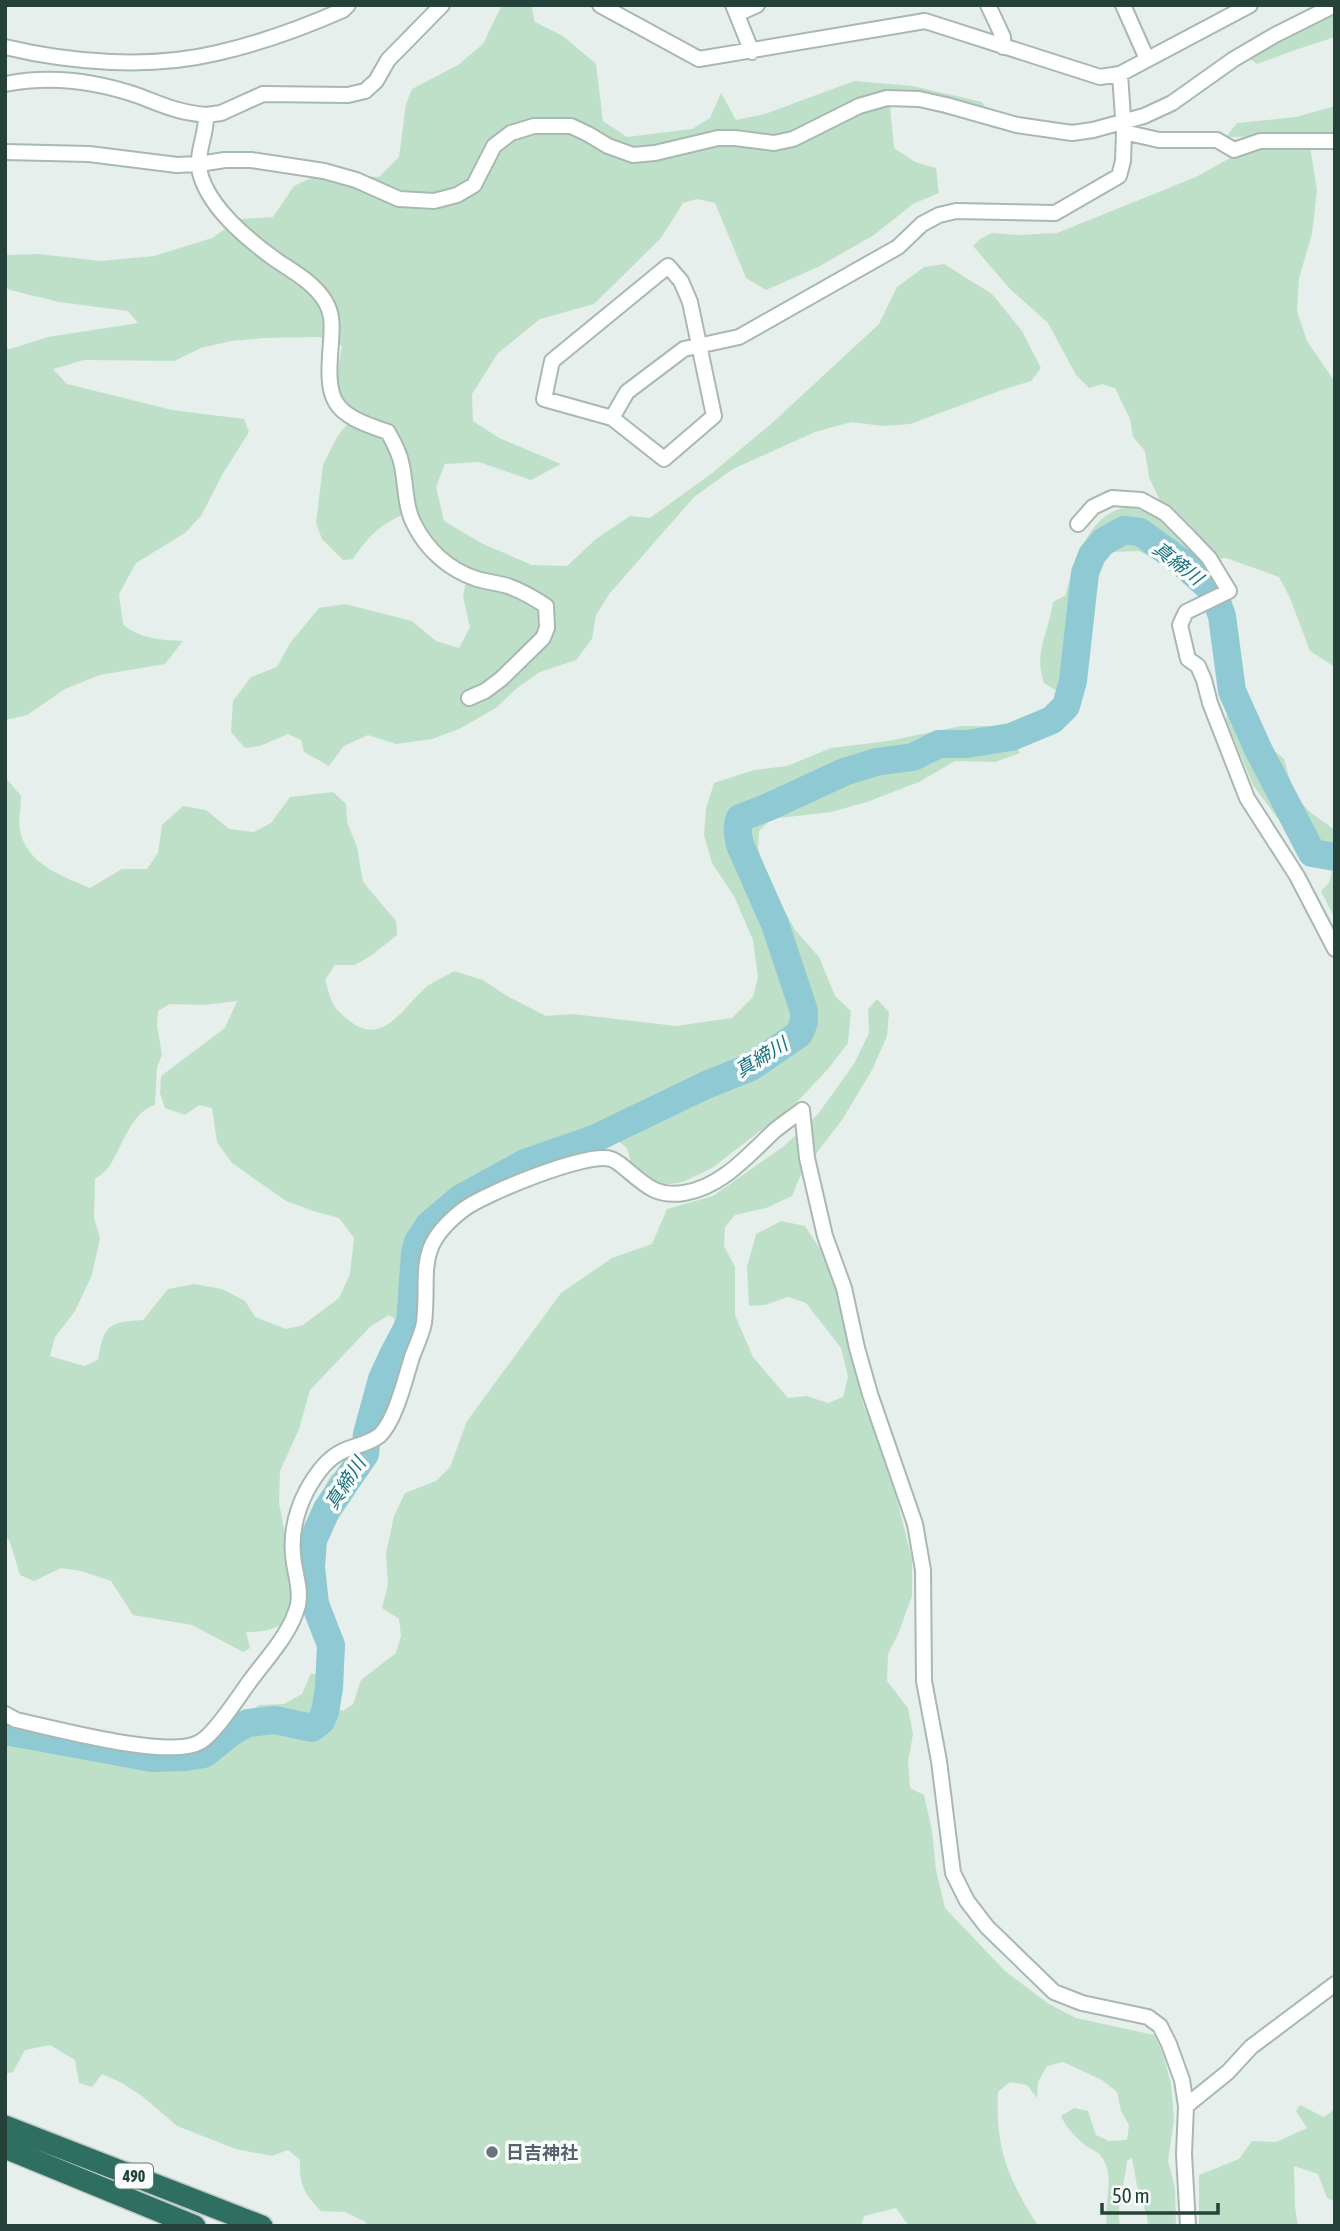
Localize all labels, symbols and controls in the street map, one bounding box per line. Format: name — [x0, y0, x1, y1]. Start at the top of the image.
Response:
water label: 真締川 — [1149, 537, 1209, 590]
water label: 真締川 — [731, 1032, 793, 1081]
water label: 真締川 — [320, 1451, 371, 1513]
place label: 日吉神社 — [506, 2142, 578, 2163]
marker: 日吉神社 — [484, 2144, 500, 2160]
road number: 490 — [115, 2164, 153, 2188]
scale bar — [1102, 2172, 1218, 2216]
text: 50 m — [1112, 2183, 1150, 2207]

